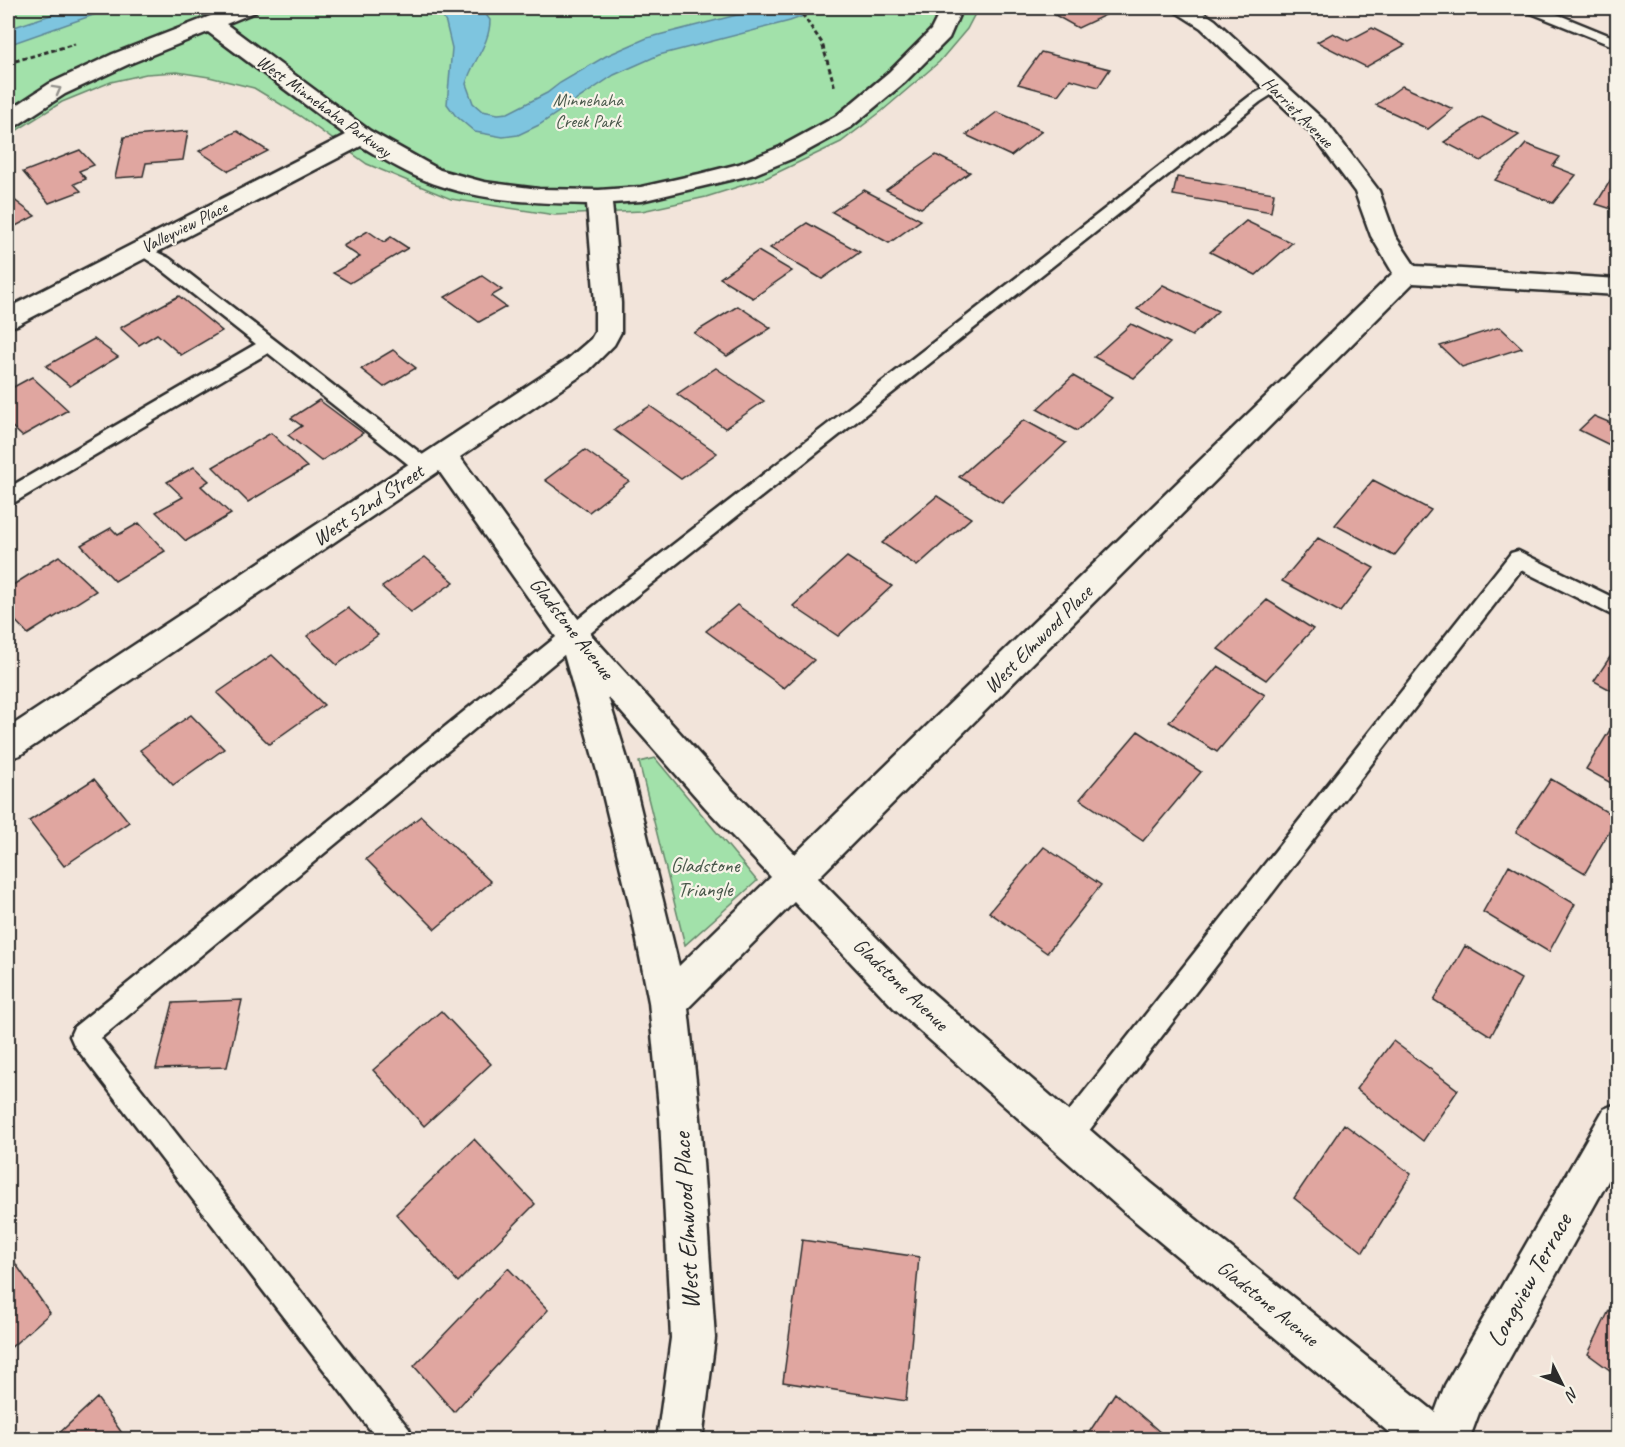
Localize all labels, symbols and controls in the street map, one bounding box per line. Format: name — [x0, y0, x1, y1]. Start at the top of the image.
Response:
street label: West Minnehaha Parkway — [253, 50, 397, 163]
street label: Harriet Avenue — [1258, 72, 1339, 153]
one-way arrow — [51, 86, 61, 97]
park label: Minnehaha Creek Park — [553, 89, 624, 132]
street label: Valleyview Place — [137, 195, 232, 258]
street label: West 52nd Street — [308, 457, 430, 552]
street label: Gladstone Avenue — [524, 572, 621, 685]
street label: West Elmwood Place — [978, 578, 1099, 699]
park label: Gladstone Triangle — [670, 852, 741, 902]
street label: Gladstone Avenue — [848, 932, 955, 1037]
street label: West Elmwood Place — [665, 1129, 707, 1310]
street label: Longview Terrace — [1479, 1206, 1580, 1353]
street label: Gladstone Avenue — [1212, 1254, 1325, 1352]
north arrow — [1532, 1354, 1592, 1414]
text: N — [1559, 1383, 1583, 1406]

